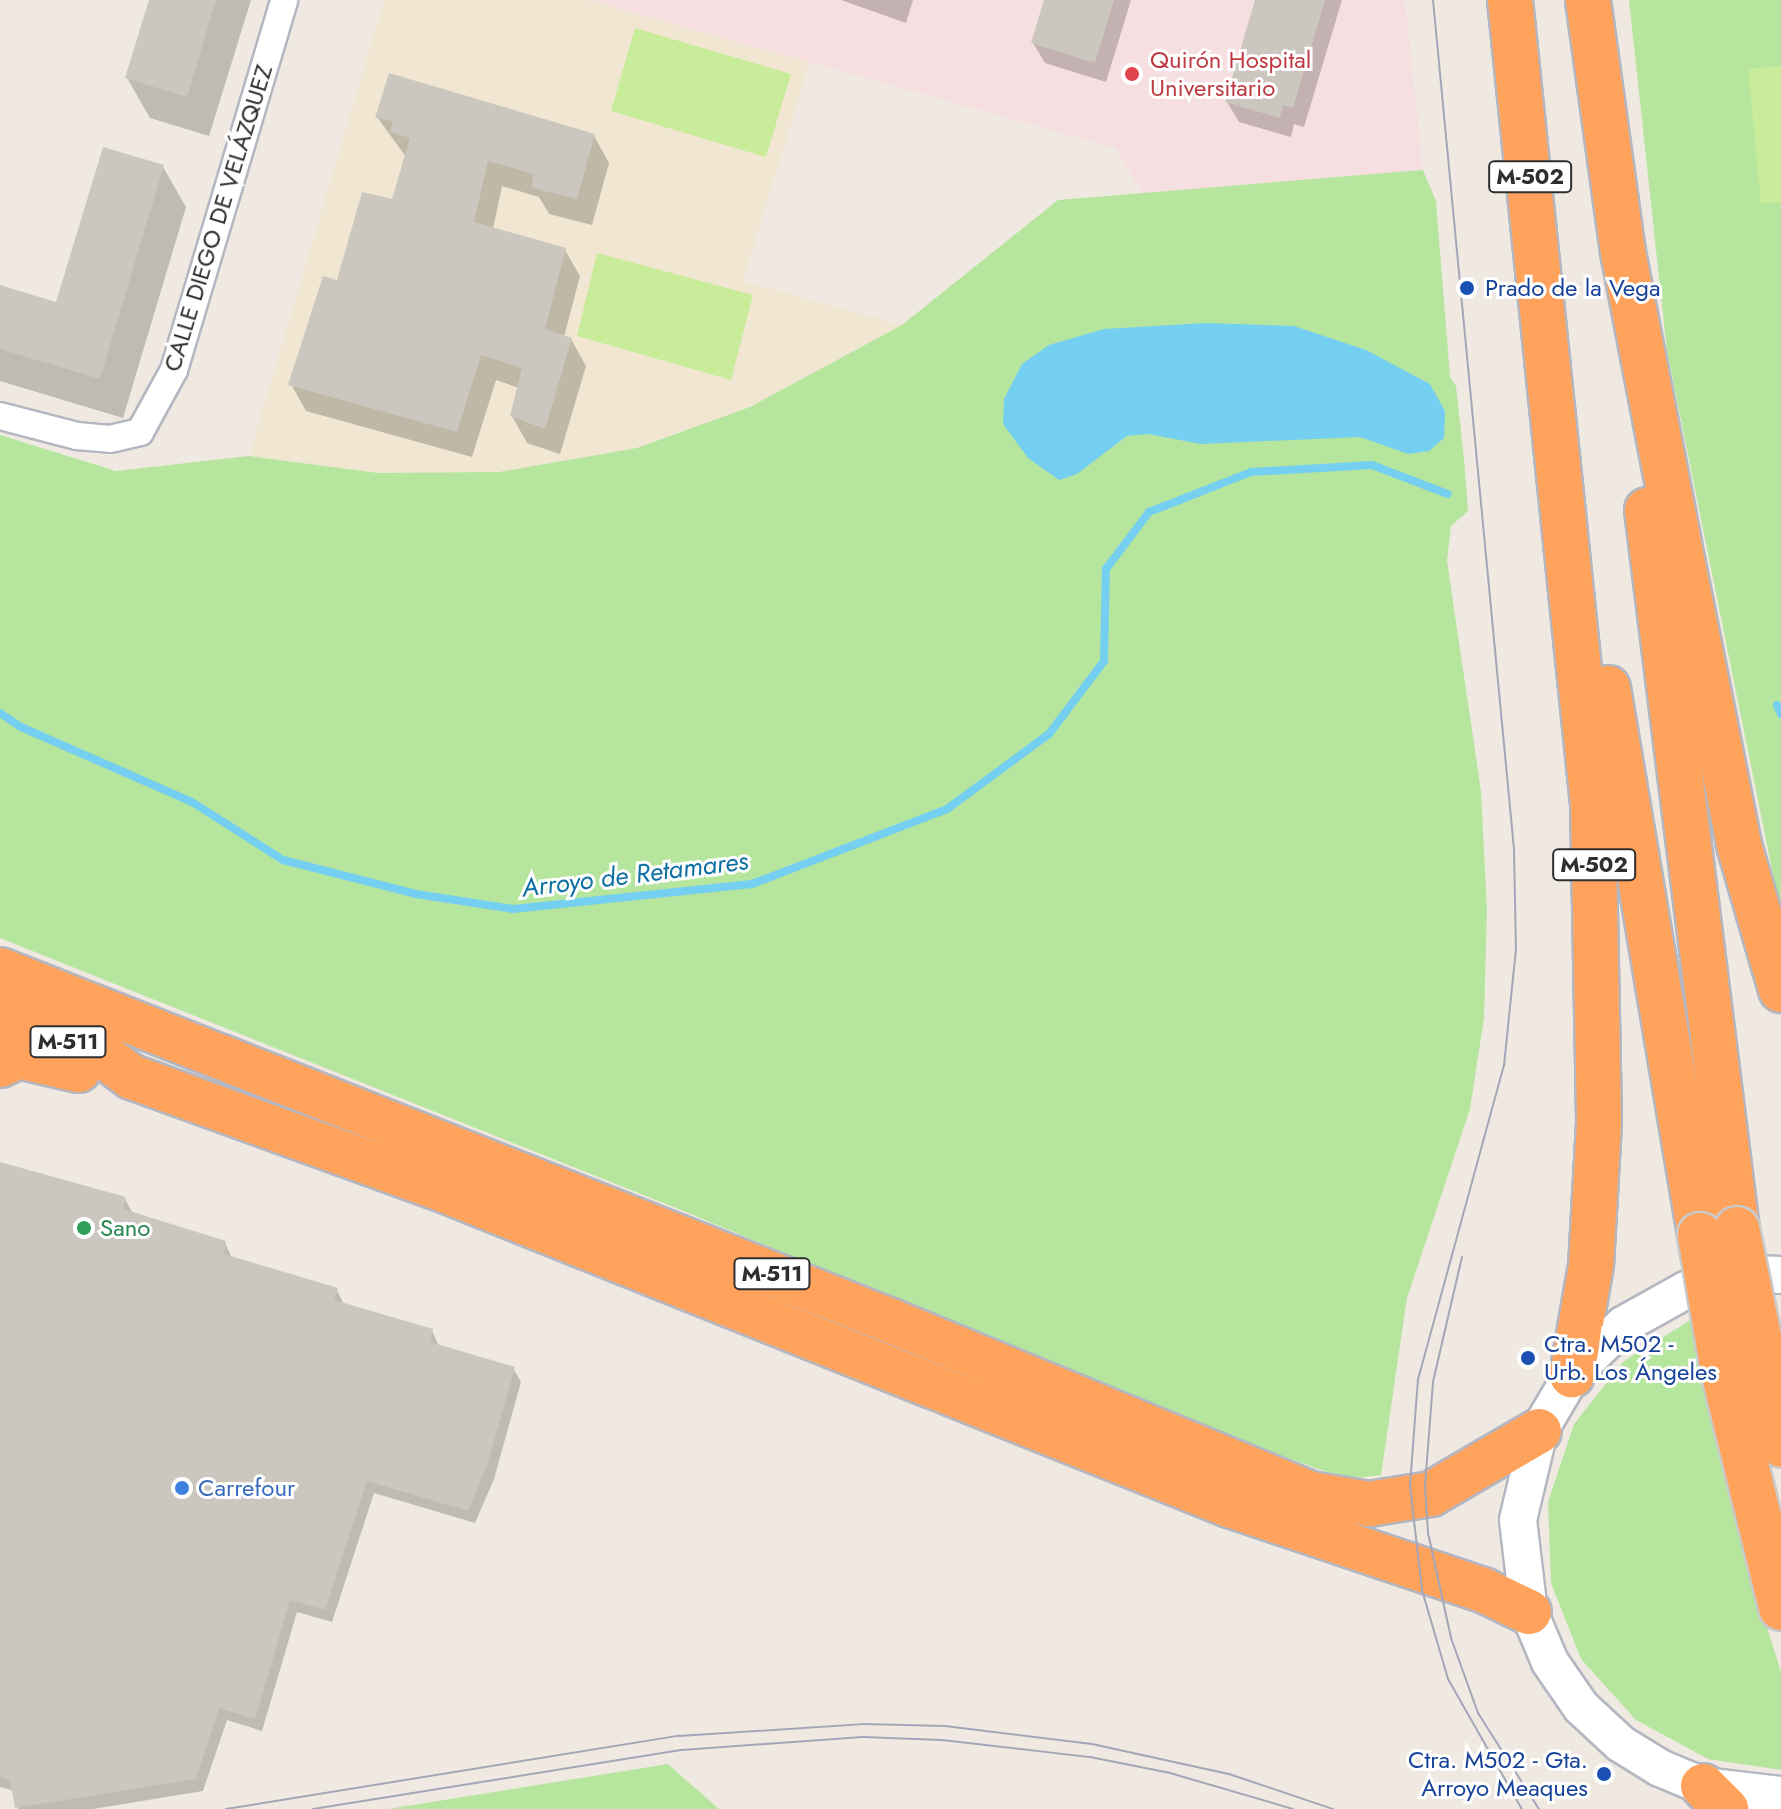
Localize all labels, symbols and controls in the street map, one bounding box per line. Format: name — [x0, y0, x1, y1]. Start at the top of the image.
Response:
place label: Quirón Hospital Universitario — [1150, 46, 1311, 102]
street label: CALLE DIEGO DE VELÁZQUEZ — [158, 61, 278, 375]
marker: Quirón Hospital Universitario — [1121, 63, 1143, 85]
road number: M-502 — [1488, 159, 1572, 195]
place label: Prado de la Vega — [1485, 274, 1660, 302]
marker: Prado de la Vega — [1456, 277, 1478, 299]
water label: Arroyo de Retamares — [520, 846, 750, 904]
road number: M-502 — [1552, 847, 1636, 883]
road number: M-511 — [28, 1024, 108, 1060]
place label: Sano — [100, 1214, 150, 1242]
marker: Sano — [75, 1219, 93, 1237]
road number: M-511 — [732, 1256, 812, 1292]
place label: Ctra. M502 - Urb. Los Ángeles — [1544, 1330, 1717, 1386]
marker: Ctra. M502 - Urb. Los Ángeles — [1519, 1349, 1537, 1367]
place label: Carrefour — [198, 1474, 295, 1502]
marker: Carrefour — [173, 1479, 191, 1497]
place label: Ctra. M502 - Gta. Arroyo Meaques — [1408, 1746, 1588, 1802]
marker: Ctra. M502 - Gta. Arroyo Meaques — [1595, 1765, 1613, 1783]

